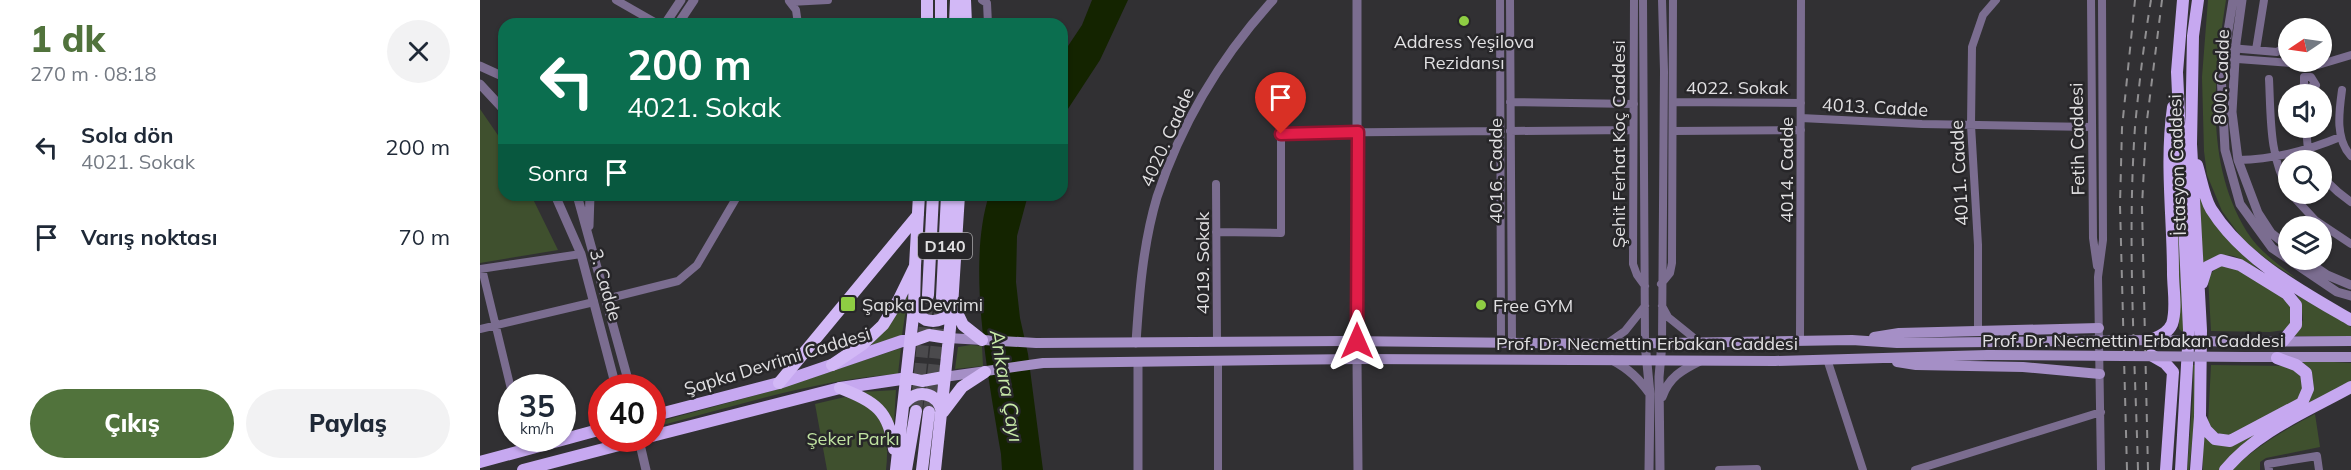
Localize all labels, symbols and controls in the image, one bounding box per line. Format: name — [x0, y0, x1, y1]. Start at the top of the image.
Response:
marker: Address Yeşilova Rezidansı — [1457, 14, 1471, 28]
text: 1 dk — [30, 16, 105, 61]
north arrow — [2278, 18, 2332, 72]
map controls — [2278, 18, 2332, 270]
button: close — [387, 20, 450, 83]
street label: 800. Cadde — [2208, 29, 2234, 125]
place label: Address Yeşilova Rezidansı — [1394, 30, 1534, 74]
text: 200 m — [627, 38, 752, 91]
street label: Şehit Ferhat Koç Caddesi — [1607, 40, 1630, 248]
icon: left — [528, 42, 606, 120]
text: 270 m · 08:18 — [30, 61, 156, 86]
pin — [1255, 72, 1306, 134]
street label: 4022. Sokak — [1686, 76, 1789, 99]
icon: arrive — [1264, 81, 1297, 114]
street label: Fetih Caddesi — [2065, 82, 2089, 196]
street label: 4020. Cadde — [1135, 84, 1199, 190]
button: sound — [2278, 84, 2332, 138]
text: 4021. Sokak — [627, 90, 781, 124]
street label: 4013. Cadde — [1821, 93, 1929, 121]
street label: İstasyon Caddesi — [2163, 94, 2191, 236]
street label: 4014. Cadde — [1775, 117, 1798, 223]
street label: 4016. Cadde — [1484, 118, 1507, 224]
street label: 4011. Cadde — [1945, 119, 1973, 227]
text: Sola dön — [81, 121, 174, 149]
icon: left — [30, 131, 63, 164]
text: 200 m — [385, 133, 450, 161]
text: 4021. Sokak — [81, 149, 195, 174]
button: search — [2278, 150, 2332, 204]
icon: arrive — [600, 156, 633, 189]
text: Sonra — [528, 159, 588, 187]
street label: 4019. Sokak — [1191, 211, 1214, 314]
button: layers — [2278, 216, 2332, 270]
icon: arrive — [30, 221, 63, 254]
text: Varış noktası — [81, 223, 217, 251]
text: 70 m — [399, 223, 450, 251]
road number: D140 — [918, 233, 972, 259]
street label: 3. Cadde — [585, 246, 627, 324]
place label: Şapka Devrimi — [862, 293, 983, 316]
place label: Free GYM — [1493, 294, 1573, 317]
marker: Şapka Devrimi — [839, 295, 857, 313]
marker: Free GYM — [1474, 298, 1488, 312]
position arrow — [1325, 309, 1389, 373]
street label: Şapka Devrimi Caddesi — [681, 322, 873, 400]
water label: Ankara Çayı — [985, 327, 1029, 444]
street label: Prof. Dr. Necmettin Erbakan Caddesi — [1982, 329, 2284, 352]
street label: Prof. Dr. Necmettin Erbakan Caddesi — [1496, 332, 1798, 355]
speed limit sign: 40 — [588, 374, 666, 452]
text: 35 — [519, 387, 555, 425]
button: Çıkış — [30, 389, 234, 458]
button: Paylaş — [246, 389, 450, 458]
text: km/h — [520, 419, 554, 438]
park label: Şeker Parkı — [806, 427, 900, 450]

